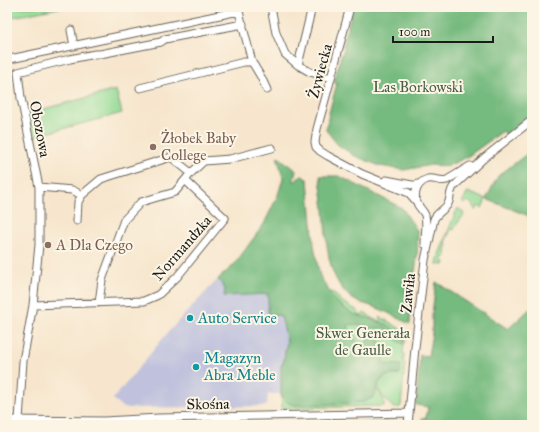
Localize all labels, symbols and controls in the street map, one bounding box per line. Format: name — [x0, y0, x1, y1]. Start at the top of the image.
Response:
scale bar — [393, 18, 493, 44]
text: 100 m — [399, 25, 430, 39]
street label: Żywiecka — [304, 41, 336, 100]
park label: Las Borkowski — [373, 78, 463, 96]
street label: Obozowa — [26, 99, 54, 159]
place label: Żłobek Baby College — [161, 129, 237, 164]
marker: Żłobek Baby College — [148, 142, 158, 152]
street label: Normandzka — [149, 211, 216, 284]
place label: A Dla Czego — [55, 236, 133, 254]
marker: A Dla Czego — [43, 240, 53, 250]
street label: Zawiła — [397, 272, 419, 314]
place label: Auto Service — [197, 309, 277, 327]
marker: Auto Service — [185, 313, 195, 323]
park label: Skwer Generała de Gaulle — [316, 324, 411, 359]
place label: Magazyn Abra Meble — [203, 349, 276, 384]
marker: Magazyn Abra Meble — [191, 362, 201, 372]
street label: Skośna — [186, 395, 230, 413]

